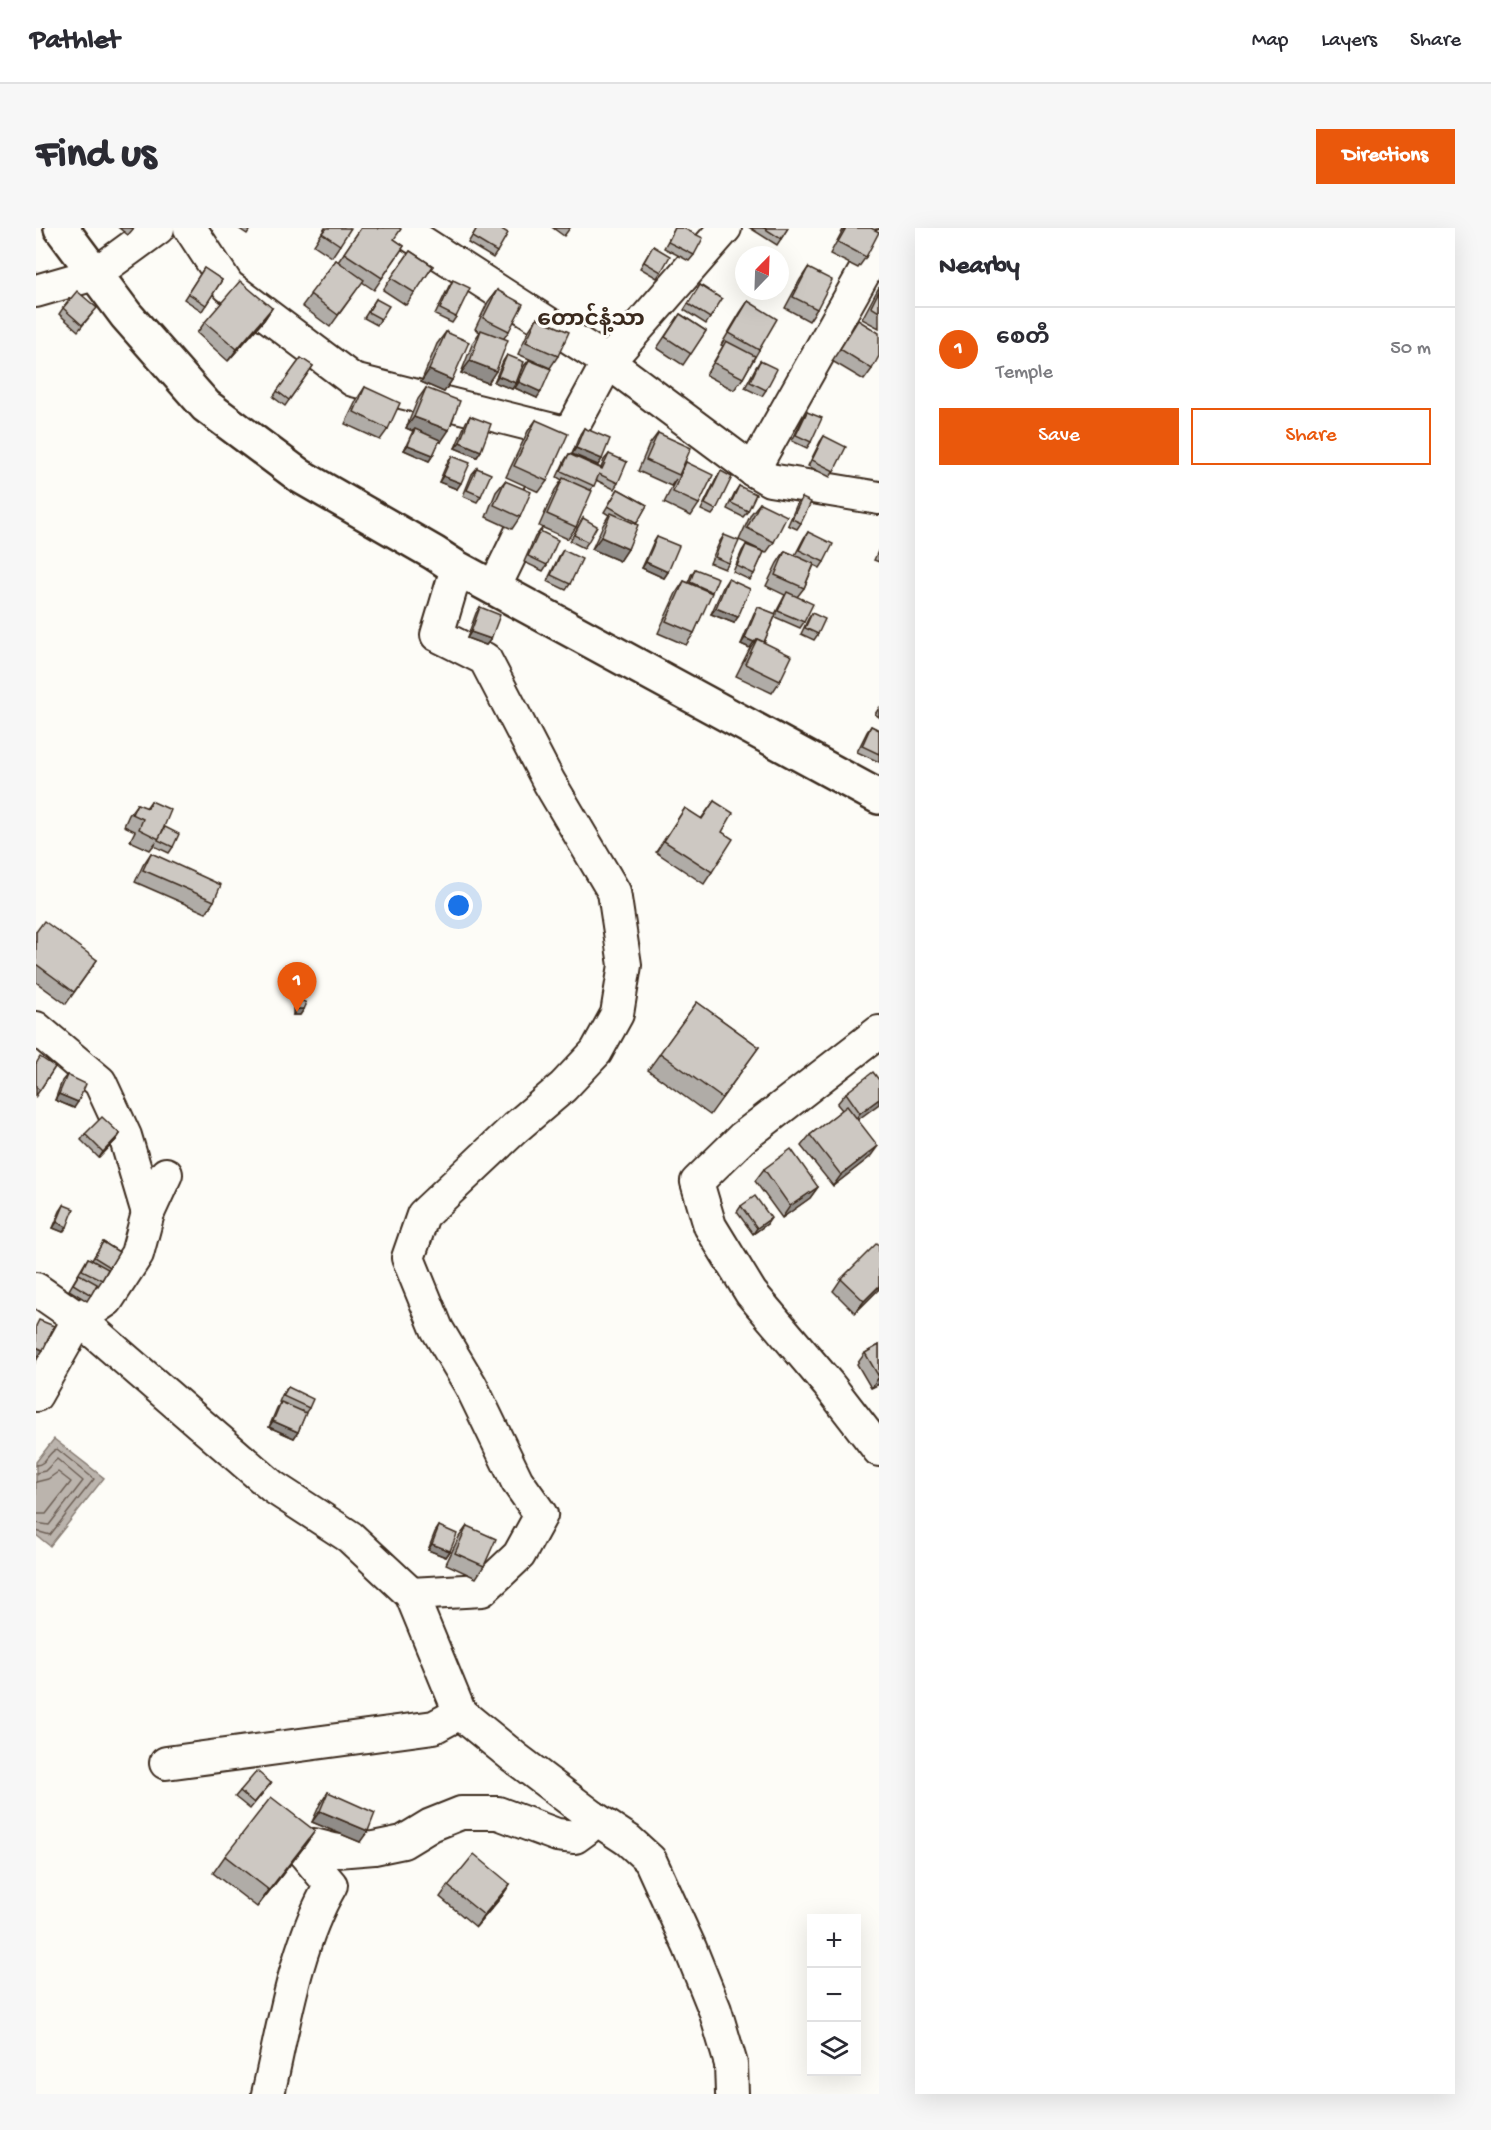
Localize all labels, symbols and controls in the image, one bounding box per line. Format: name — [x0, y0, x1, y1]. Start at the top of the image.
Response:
text: Pathlet — [30, 25, 120, 58]
text: Map — [1252, 29, 1288, 54]
text: Layers — [1321, 29, 1377, 54]
text: Share — [1410, 29, 1461, 54]
button: Directions — [1316, 129, 1455, 184]
text: Find us — [36, 132, 156, 181]
north arrow — [735, 246, 789, 300]
text: Nearby — [939, 252, 1020, 283]
district label: တောင်နံ့သာ — [537, 302, 645, 335]
text: စေတီ — [996, 326, 1050, 352]
text: 1 — [954, 338, 963, 361]
text: 50 m — [1390, 338, 1431, 361]
text: Temple — [996, 362, 1053, 385]
button: Save — [939, 408, 1179, 465]
button: Share — [1191, 408, 1431, 465]
your location — [444, 891, 473, 920]
pin: 1 — [278, 962, 316, 1012]
map controls — [807, 1914, 861, 2076]
button: + — [807, 1914, 861, 1968]
button: − — [807, 1968, 861, 2022]
button: layers — [807, 2022, 861, 2076]

